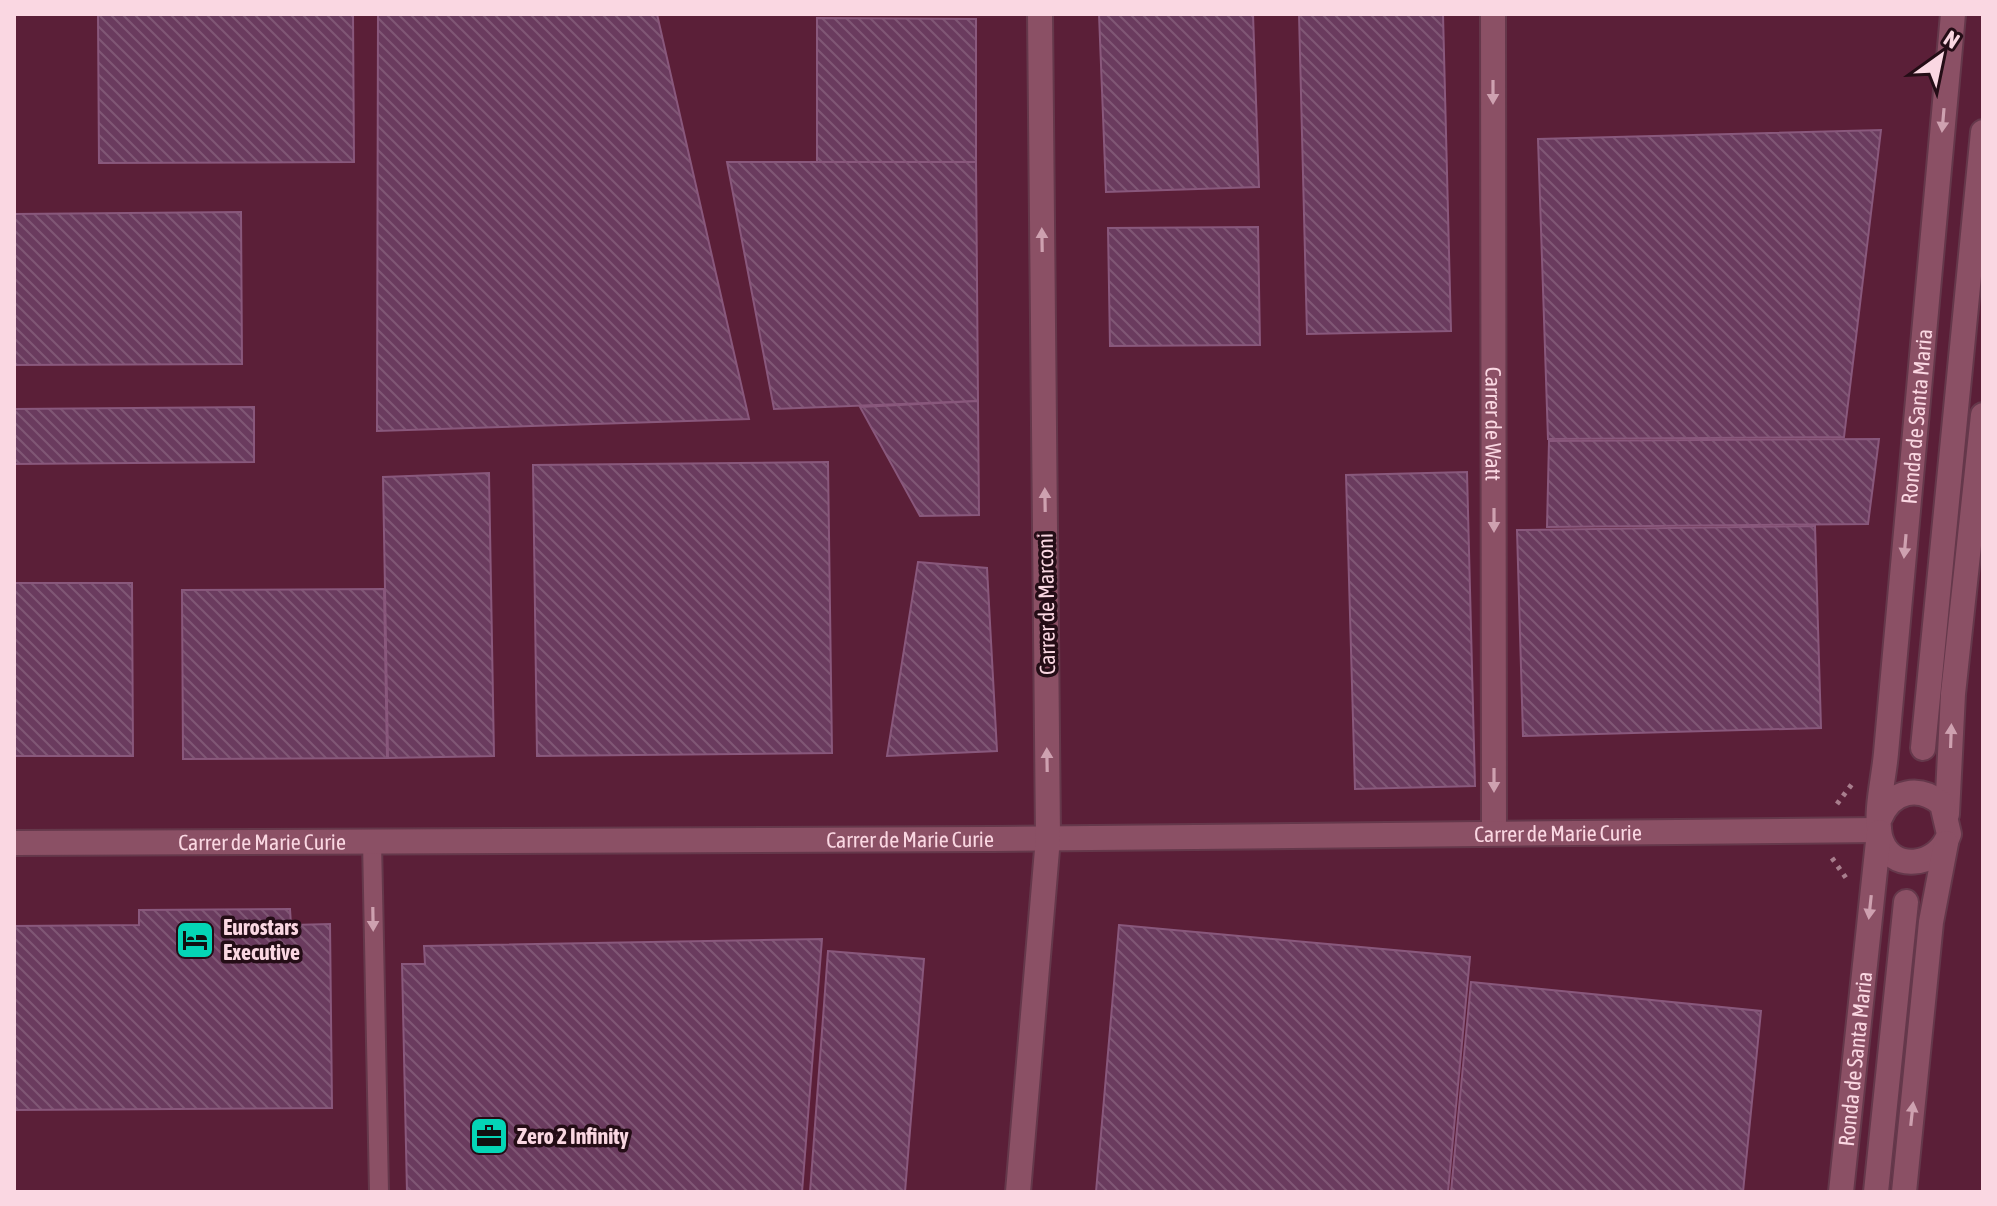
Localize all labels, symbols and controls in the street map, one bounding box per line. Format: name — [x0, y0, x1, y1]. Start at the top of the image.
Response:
north arrow — [1901, 16, 1981, 96]
text: N — [1939, 25, 1964, 54]
one-way arrow — [1487, 80, 1499, 105]
one-way arrow — [1937, 108, 1950, 133]
one-way arrow — [1036, 227, 1049, 252]
street label: Ronda de Santa Maria — [1896, 328, 1937, 505]
street label: Carrer de Watt — [1480, 367, 1507, 481]
one-way arrow — [1039, 487, 1051, 512]
one-way arrow — [1488, 508, 1500, 533]
street label: Carrer de Marconi — [1032, 533, 1060, 675]
one-way arrow — [1898, 534, 1911, 559]
one-way arrow — [1944, 723, 1957, 748]
one-way arrow — [1041, 747, 1054, 772]
one-way arrow — [1488, 768, 1500, 793]
street label: Carrer de Marie Curie — [1474, 819, 1642, 847]
street label: Carrer de Marie Curie — [826, 826, 994, 853]
street label: Carrer de Marie Curie — [178, 829, 346, 855]
one-way arrow — [1864, 895, 1877, 920]
one-way arrow — [367, 907, 379, 932]
place label: Eurostars Executive — [223, 914, 300, 965]
hotel icon: Eurostars Executive — [174, 919, 216, 961]
street label: Ronda de Santa Maria — [1833, 970, 1877, 1147]
one-way arrow — [1906, 1101, 1919, 1126]
office icon: Zero 2 Infinity — [468, 1115, 510, 1157]
place label: Zero 2 Infinity — [517, 1123, 629, 1149]

